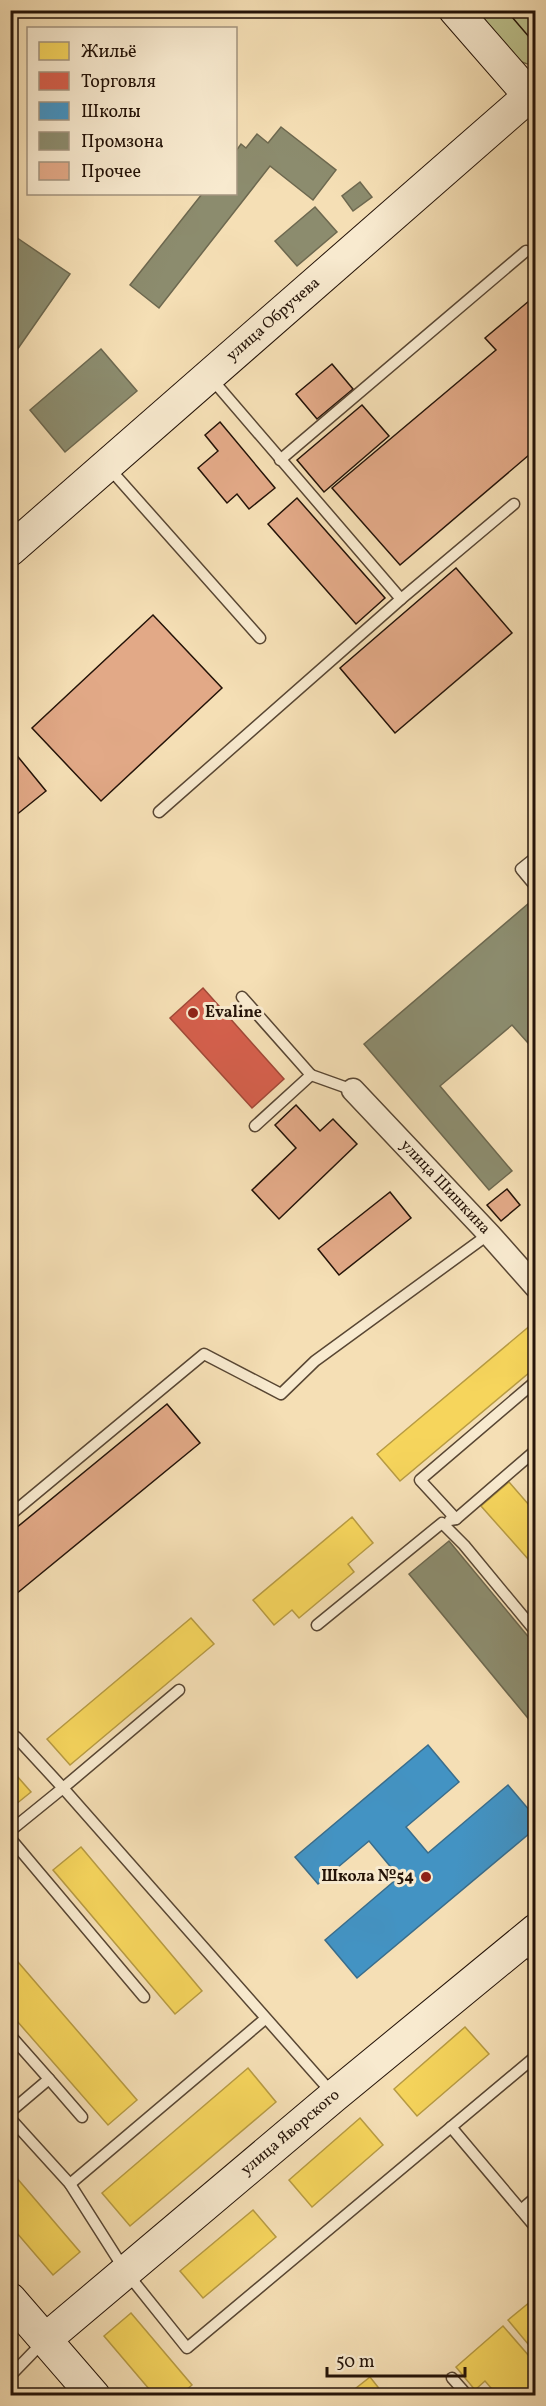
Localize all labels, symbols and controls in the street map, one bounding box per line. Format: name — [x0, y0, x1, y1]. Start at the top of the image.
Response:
legend — [27, 27, 237, 195]
text: Жильё — [81, 40, 137, 65]
text: Торговля — [81, 70, 156, 95]
text: Школы — [81, 100, 141, 125]
text: Промзона — [81, 130, 164, 155]
text: Прочее — [81, 160, 141, 185]
street label: улица Обручева — [222, 272, 325, 367]
place label: Evaline — [205, 1002, 262, 1024]
marker: Evaline — [186, 1006, 200, 1020]
street label: улица Шишкина — [395, 1135, 495, 1240]
place label: Школа №54 — [321, 1866, 414, 1888]
marker: Школа №54 — [419, 1870, 433, 1884]
street label: улица Яворского — [236, 2084, 345, 2181]
scale bar — [327, 2340, 465, 2378]
text: 50 m — [336, 2350, 375, 2375]

